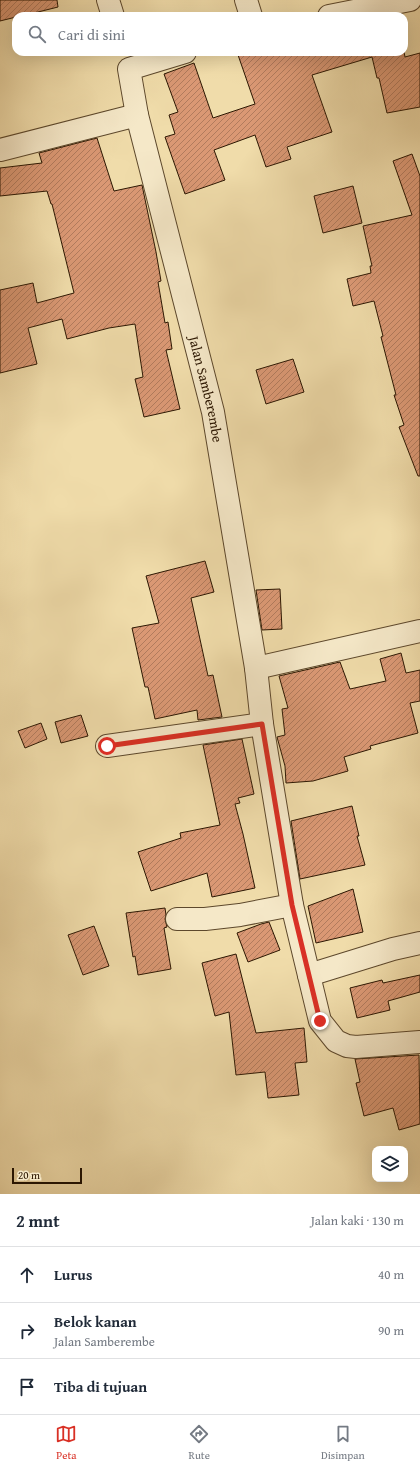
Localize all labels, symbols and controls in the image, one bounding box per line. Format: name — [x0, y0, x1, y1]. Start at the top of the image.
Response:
search box — [12, 12, 408, 56]
icon: search — [26, 23, 48, 45]
text: Cari di sini — [58, 24, 125, 45]
street label: Jalan Samberembe — [183, 332, 228, 444]
route start — [98, 737, 116, 755]
route end — [311, 1012, 329, 1030]
map controls — [372, 1146, 408, 1182]
button: layers — [372, 1146, 408, 1182]
scale bar — [12, 1166, 82, 1185]
text: 20 m — [18, 1167, 40, 1183]
text: 2 mnt — [16, 1208, 60, 1233]
text: Jalan kaki · 130 m — [311, 1211, 404, 1230]
icon: ahead — [16, 1264, 38, 1286]
text: Lurus — [54, 1264, 92, 1285]
text: 40 m — [378, 1265, 404, 1284]
text: Belok kanan — [54, 1311, 137, 1332]
icon: right — [16, 1320, 38, 1342]
text: 90 m — [378, 1321, 404, 1340]
text: Jalan Samberembe — [54, 1332, 155, 1351]
icon: arrive — [16, 1376, 38, 1398]
text: Tiba di tujuan — [54, 1376, 147, 1397]
tab: Peta — [55, 1423, 77, 1463]
tab: Rute — [188, 1423, 210, 1463]
tab: Disimpan — [321, 1423, 365, 1463]

